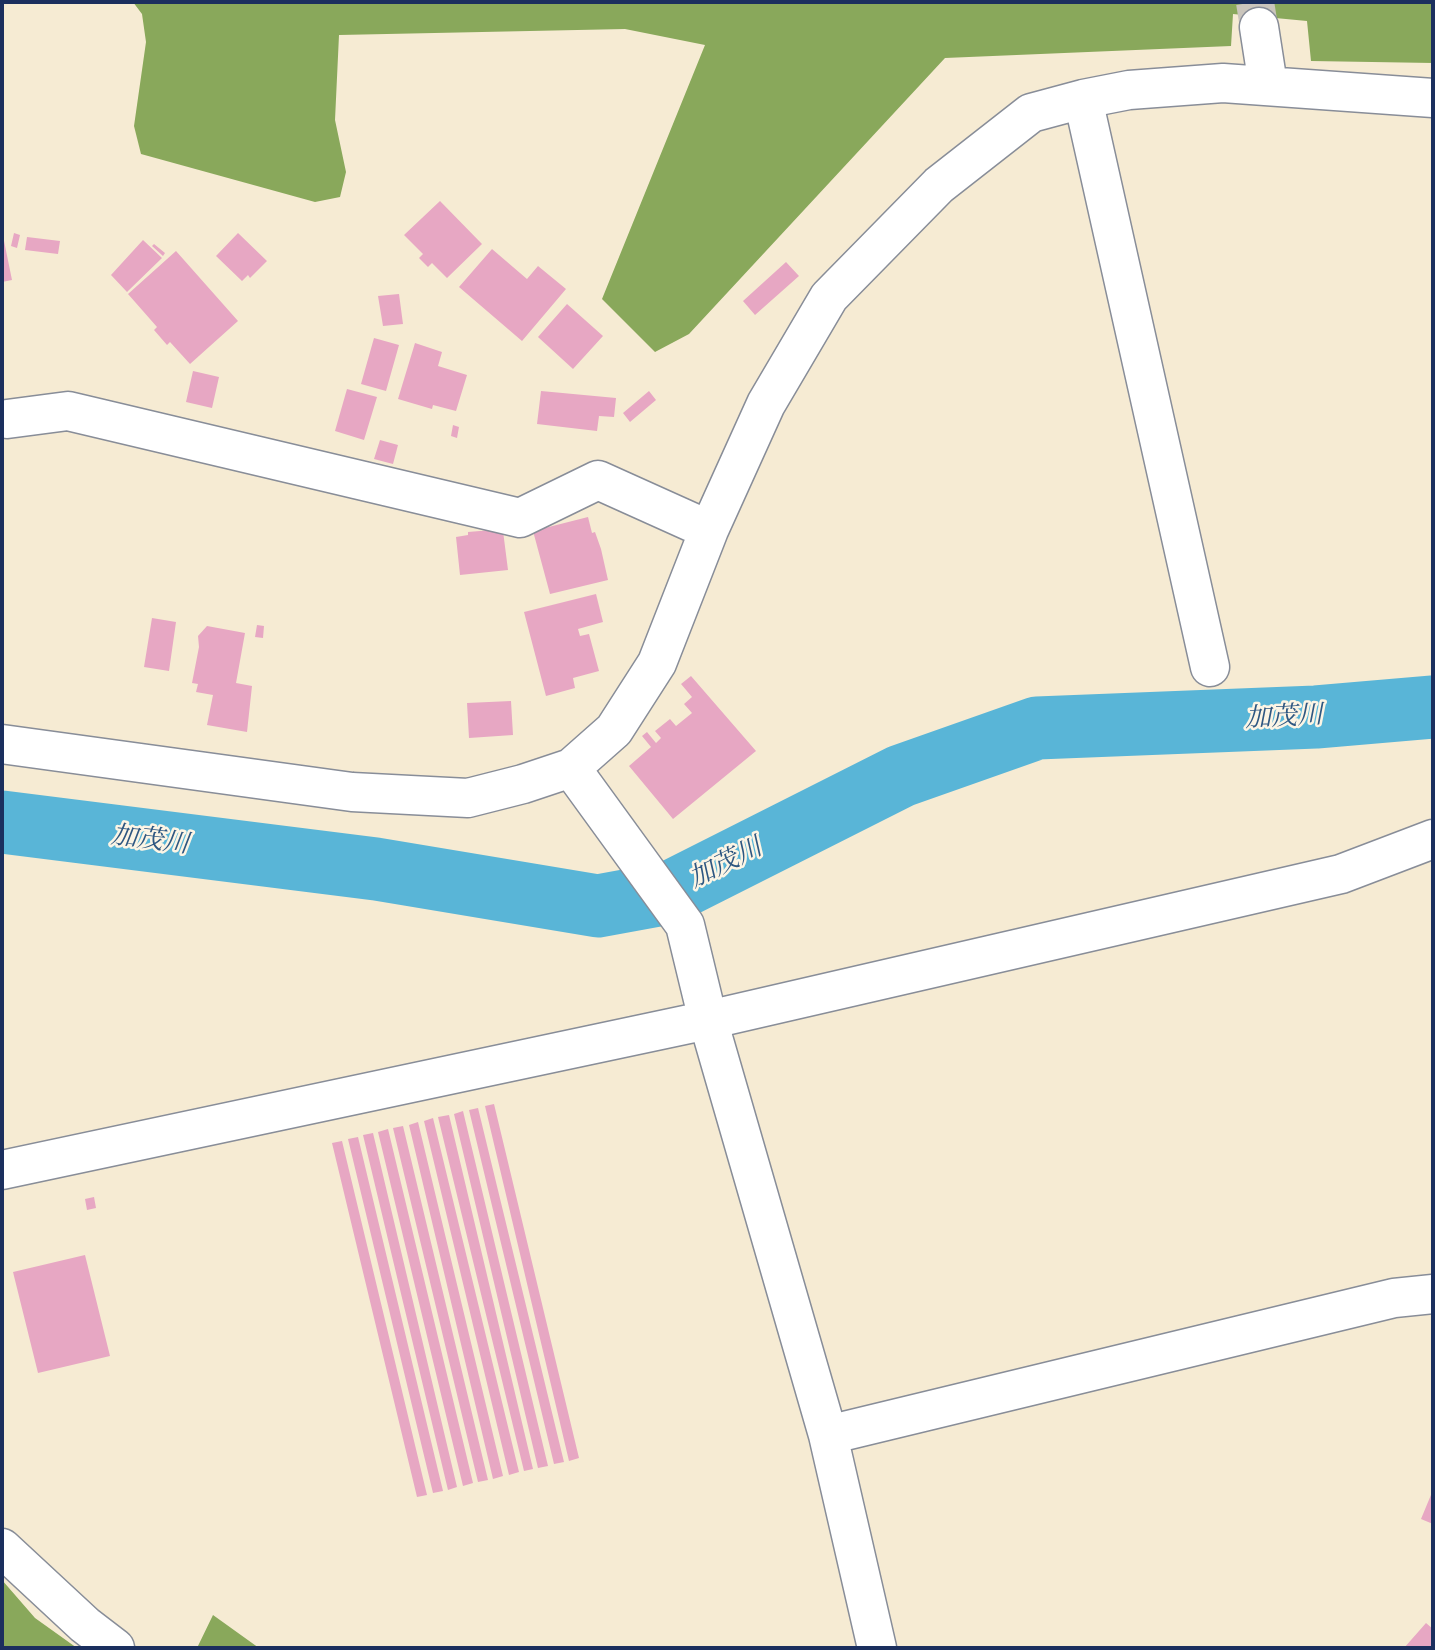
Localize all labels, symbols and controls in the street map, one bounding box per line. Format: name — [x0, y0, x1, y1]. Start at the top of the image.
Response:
water label: 加茂川 — [1244, 700, 1324, 736]
water label: 加茂川 — [109, 821, 191, 861]
water label: 加茂川 — [684, 832, 768, 896]

